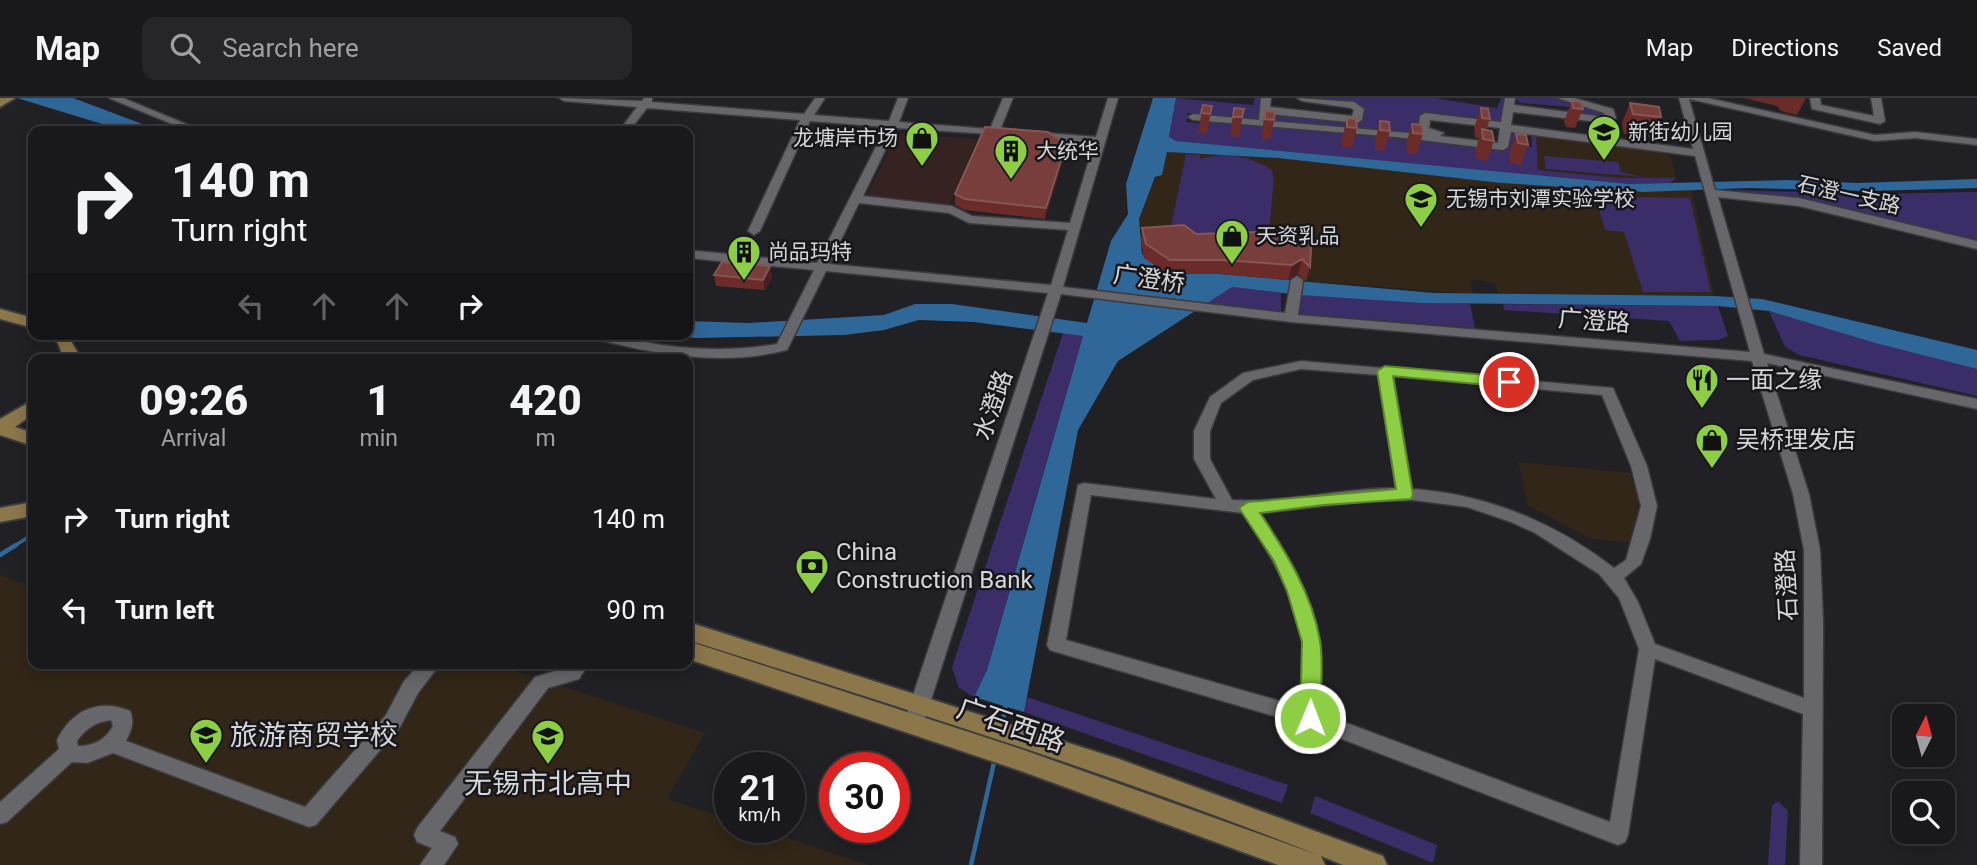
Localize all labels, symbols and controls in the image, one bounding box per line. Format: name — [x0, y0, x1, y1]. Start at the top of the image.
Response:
search box — [142, 17, 632, 80]
text: Map — [35, 29, 100, 68]
icon: search — [166, 29, 204, 67]
text: Search here — [222, 33, 359, 63]
text: Map — [1646, 34, 1693, 62]
text: Directions — [1731, 34, 1839, 62]
text: Saved — [1877, 34, 1942, 62]
school or university icon: 新街幼儿园 — [1585, 113, 1623, 162]
shop icon: 龙塘岸市场 — [903, 119, 941, 168]
place label: 新街幼儿园 — [1628, 120, 1733, 144]
place label: 龙塘岸市场 — [793, 126, 898, 150]
building icon: 大统华 — [992, 132, 1030, 181]
place label: 大统华 — [1036, 139, 1099, 163]
text: 140 m — [171, 152, 310, 209]
icon: right — [56, 154, 147, 245]
street label: 石澄一支路 — [1795, 171, 1903, 219]
school or university icon: 无锡市刘潭实验学校 — [1402, 180, 1440, 229]
place label: 无锡市刘潭实验学校 — [1446, 187, 1635, 211]
text: Turn right — [171, 211, 307, 249]
shop icon: 天资乳品 — [1213, 217, 1251, 266]
place label: 天资乳品 — [1256, 224, 1340, 248]
building icon: 尚品玛特 — [725, 233, 763, 282]
place label: 尚品玛特 — [768, 240, 852, 264]
street label: 广澄桥 — [1111, 260, 1187, 298]
icon: left — [232, 287, 270, 325]
icon: ahead — [305, 287, 343, 325]
icon: ahead — [378, 287, 416, 325]
icon: right — [451, 287, 489, 325]
street label: 广澄路 — [1557, 305, 1631, 337]
pin — [1479, 352, 1539, 412]
restaurant icon: 一面之缘 — [1683, 361, 1721, 410]
icon: arrive — [1490, 363, 1528, 401]
street label: 水澄路 — [968, 366, 1018, 444]
place label: 一面之缘 — [1726, 366, 1822, 394]
text: 09:26 — [139, 376, 248, 425]
text: 1 — [367, 376, 391, 425]
text: 420 — [509, 376, 582, 425]
shop icon: 吴桥理发店 — [1693, 421, 1731, 470]
text: Arrival — [161, 425, 226, 452]
text: min — [359, 425, 398, 452]
text: m — [535, 425, 556, 452]
place label: 吴桥理发店 — [1736, 426, 1856, 454]
icon: right — [56, 500, 94, 538]
text: Turn right — [115, 504, 230, 534]
text: 140 m — [592, 504, 665, 534]
place label: China Construction Bank — [836, 538, 1034, 594]
bank icon: China Construction Bank — [793, 547, 831, 596]
street label: 石澄路 — [1771, 548, 1803, 622]
icon: left — [56, 591, 94, 629]
text: Turn left — [115, 595, 214, 625]
text: 90 m — [607, 595, 665, 625]
position arrow — [1273, 681, 1347, 755]
street label: 广石西路 — [953, 691, 1069, 759]
north arrow — [1892, 704, 1955, 766]
map controls — [1892, 704, 1955, 844]
school or university icon: 旅游商贸学校 — [187, 716, 225, 765]
school or university icon: 无锡市北高中 — [529, 717, 567, 766]
place label: 旅游商贸学校 — [230, 719, 398, 752]
speed limit sign: 30 — [819, 752, 910, 843]
place label: 无锡市北高中 — [464, 767, 632, 800]
text: 21 — [739, 768, 780, 809]
button: search — [1892, 781, 1955, 844]
text: km/h — [738, 804, 781, 825]

